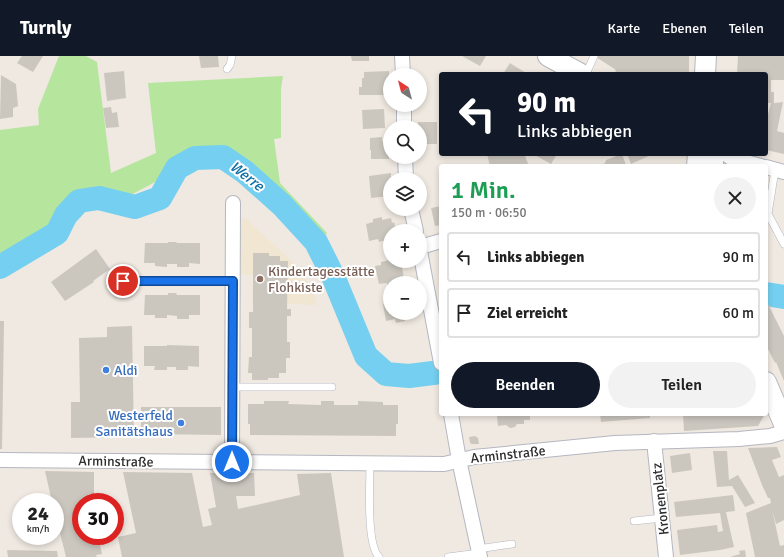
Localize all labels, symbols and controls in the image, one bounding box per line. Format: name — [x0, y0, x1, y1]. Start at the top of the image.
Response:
text: Turnly — [20, 16, 72, 40]
text: Karte — [608, 20, 640, 37]
text: Ebenen — [662, 20, 707, 37]
text: Teilen — [729, 20, 764, 37]
north arrow — [383, 68, 427, 112]
map controls — [383, 68, 427, 320]
text: 90 m — [517, 86, 576, 120]
icon: left — [451, 88, 503, 140]
button: search — [383, 120, 427, 164]
text: Links abbiegen — [517, 120, 632, 142]
water label: Werre — [227, 157, 269, 196]
button: layers — [383, 172, 427, 216]
text: 1 Min. — [451, 175, 516, 205]
button: close — [714, 177, 756, 219]
text: 150 m · 06:50 — [451, 205, 527, 221]
button: + — [383, 224, 427, 268]
icon: left — [453, 246, 475, 268]
text: Links abbiegen — [487, 248, 584, 266]
text: 90 m — [723, 248, 754, 266]
place label: Kindertagesstätte Flohkiste — [268, 263, 375, 296]
pin — [106, 264, 140, 298]
icon: arrive — [112, 270, 134, 292]
marker: Kindertagesstätte Flohkiste — [255, 274, 265, 284]
button: − — [383, 276, 427, 320]
icon: arrive — [453, 302, 475, 324]
text: Ziel erreicht — [487, 304, 568, 322]
text: 60 m — [723, 304, 754, 322]
place label: Aldi — [114, 362, 138, 379]
button: Beenden — [451, 362, 600, 408]
button: Teilen — [608, 362, 756, 408]
marker: Aldi — [101, 365, 111, 375]
place label: Westerfeld Sanitätshaus — [95, 407, 173, 440]
marker: Westerfeld Sanitätshaus — [176, 418, 186, 428]
position arrow — [211, 441, 253, 483]
street label: Arminstraße — [470, 442, 546, 467]
street label: Arminstraße — [78, 452, 154, 471]
street label: Kronenplatz — [648, 462, 673, 536]
speed limit sign: 30 — [72, 493, 124, 545]
text: 24 — [27, 501, 49, 526]
text: km/h — [27, 523, 49, 535]

